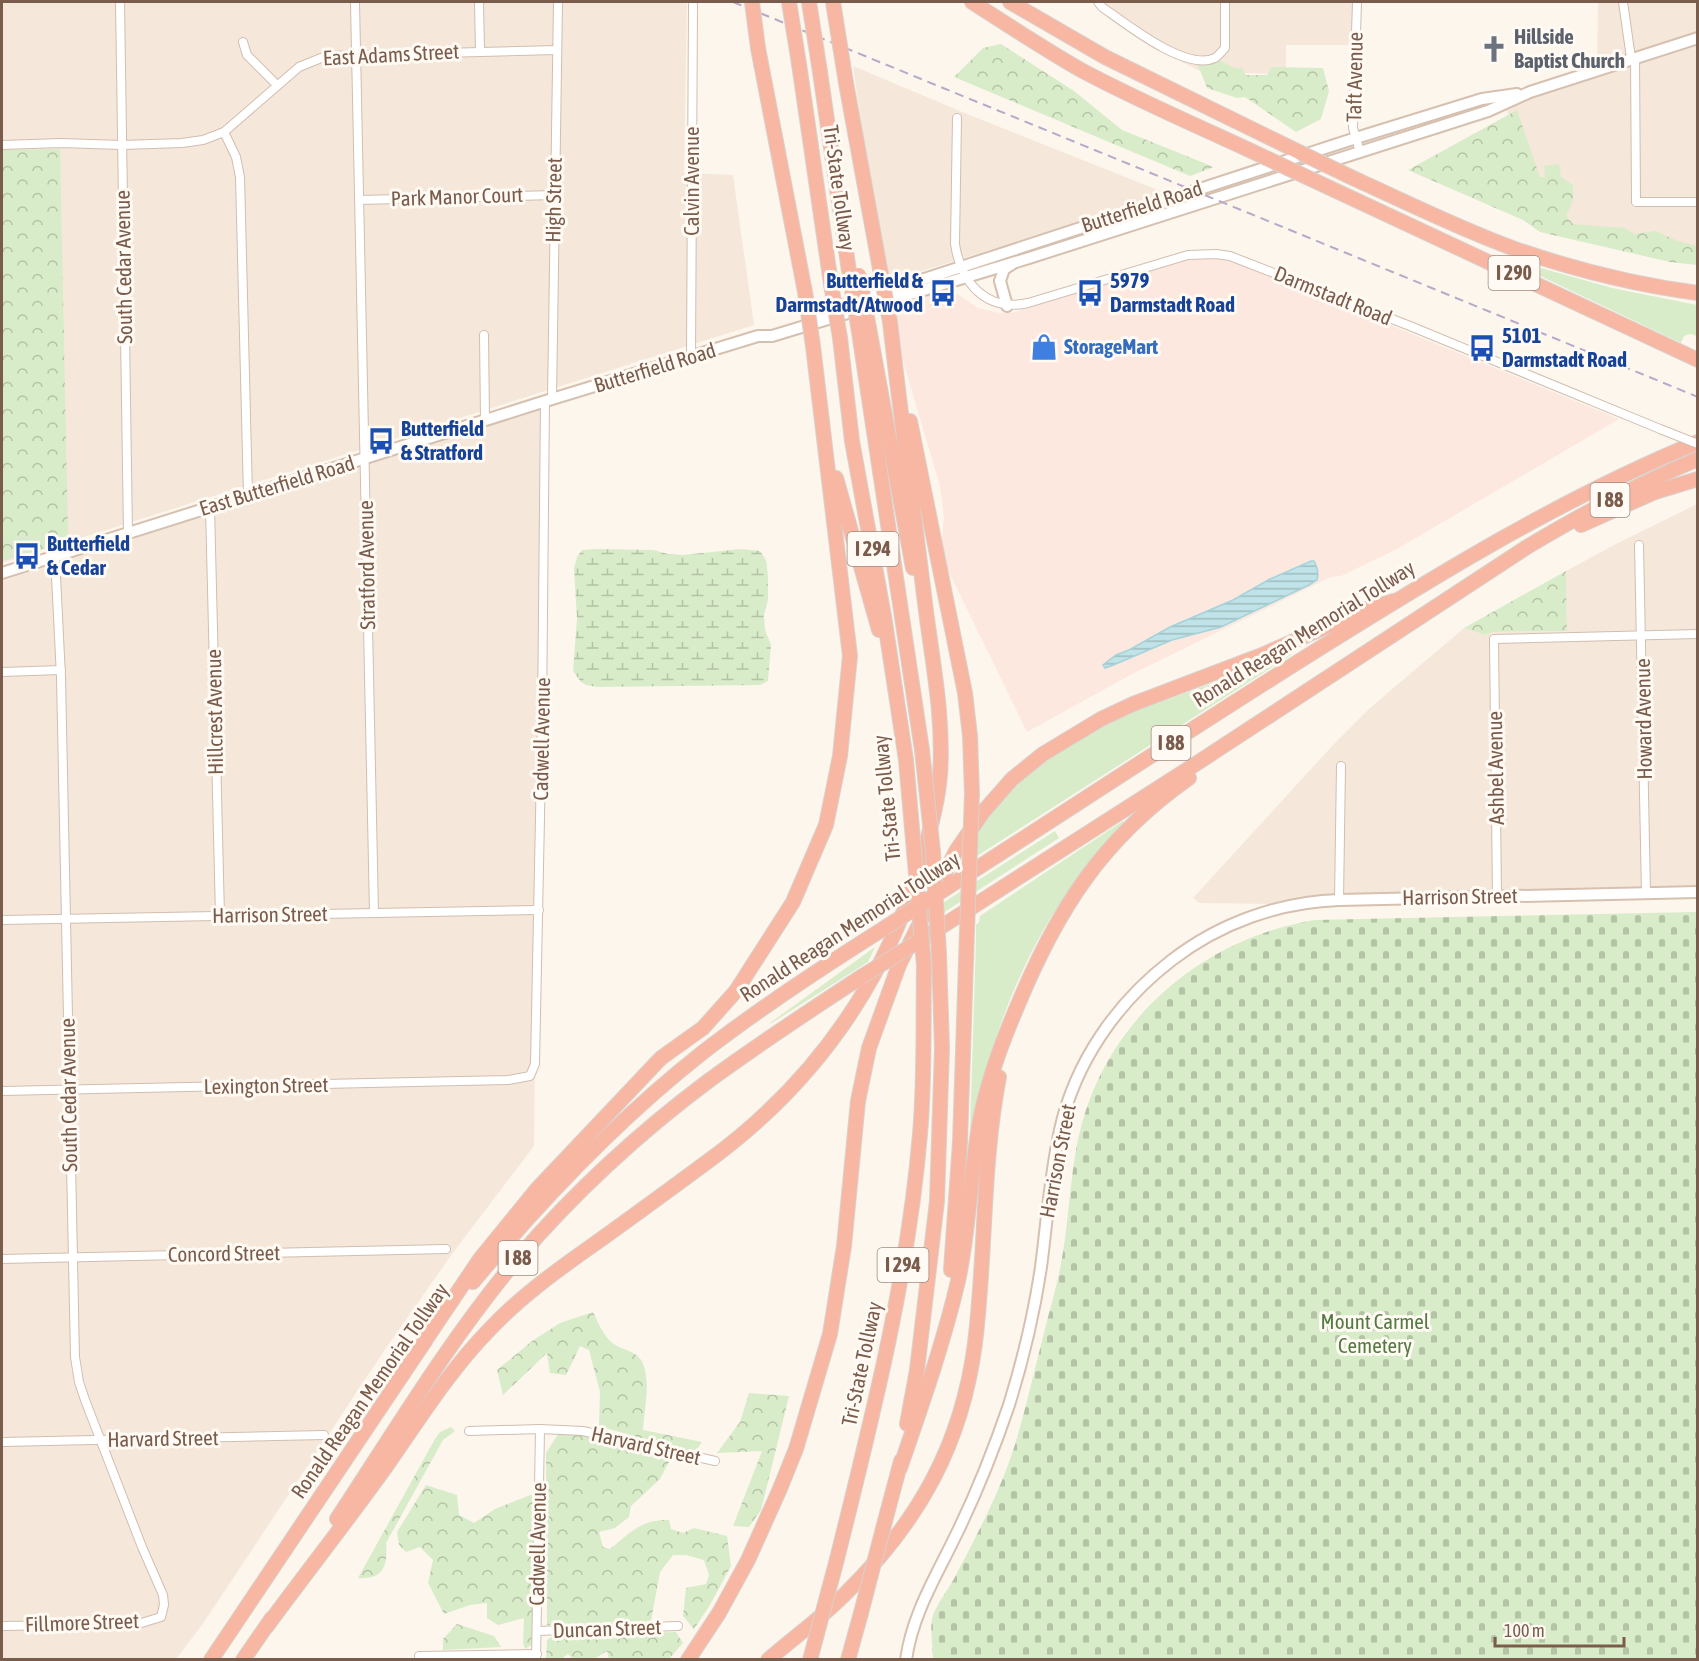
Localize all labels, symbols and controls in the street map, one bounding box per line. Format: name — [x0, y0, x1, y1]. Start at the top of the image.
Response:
place label: Hillside Baptist Church — [1514, 24, 1625, 72]
street label: Taft Avenue — [1341, 32, 1367, 122]
church icon: Hillside Baptist Church — [1479, 34, 1509, 64]
street label: East Adams Street — [322, 38, 460, 70]
street label: Tri-State Tollway — [819, 124, 861, 253]
street label: Calvin Avenue — [679, 126, 703, 236]
street label: High Street — [540, 157, 566, 243]
street label: Butterfield Road — [1078, 175, 1205, 237]
street label: Park Manor Court — [390, 182, 524, 210]
street label: South Cedar Avenue — [110, 190, 136, 344]
road number: I 290 — [1488, 256, 1540, 290]
street label: Darmstadt Road — [1271, 261, 1396, 330]
place label: Butterfield & Darmstadt/Atwood — [775, 268, 924, 316]
place label: 5979 Darmstadt Road — [1110, 268, 1235, 316]
bus stop icon: Butterfield & Darmstadt/Atwood — [928, 278, 958, 308]
bus stop icon: 5979 Darmstadt Road — [1075, 278, 1105, 308]
place label: 5101 Darmstadt Road — [1502, 323, 1627, 371]
shop icon: StorageMart — [1029, 332, 1059, 362]
bus stop icon: 5101 Darmstadt Road — [1467, 333, 1497, 363]
place label: StorageMart — [1064, 334, 1158, 358]
street label: Butterfield Road — [591, 337, 718, 397]
place label: Butterfield & Stratford — [401, 416, 484, 464]
bus stop icon: Butterfield & Stratford — [366, 426, 396, 456]
street label: East Butterfield Road — [196, 450, 357, 520]
road number: I 88 — [1590, 483, 1630, 517]
street label: Stratford Avenue — [353, 500, 379, 630]
place label: Butterfield & Cedar — [47, 531, 130, 579]
road number: I 294 — [848, 532, 898, 566]
bus stop icon: Butterfield & Cedar — [12, 541, 42, 571]
street label: Ronald Reagan Memorial Tollway — [1188, 555, 1419, 711]
street label: Hillcrest Avenue — [201, 649, 227, 775]
street label: Howard Avenue — [1630, 658, 1656, 780]
street label: Cadwell Avenue — [528, 677, 554, 801]
street label: Ashbel Avenue — [1482, 711, 1508, 825]
road number: I 88 — [1152, 726, 1190, 760]
street label: Tri-State Tollway — [867, 734, 905, 862]
street label: Ronald Reagan Memorial Tollway — [735, 846, 964, 1006]
street label: Harrison Street — [1402, 883, 1518, 909]
street label: Harrison Street — [212, 901, 328, 927]
street label: South Cedar Avenue — [55, 1018, 81, 1172]
street label: Lexington Street — [203, 1072, 329, 1098]
street label: Harrison Street — [1034, 1102, 1080, 1220]
street label: Concord Street — [168, 1240, 280, 1266]
road number: I 88 — [498, 1241, 538, 1275]
road number: I 294 — [878, 1248, 928, 1282]
street label: Ronald Reagan Memorial Tollway — [286, 1278, 453, 1503]
street label: Tri-State Tollway — [836, 1299, 886, 1428]
park label: Mount Carmel Cemetery — [1321, 1309, 1430, 1357]
street label: Harvard Street — [589, 1421, 703, 1469]
street label: Harvard Street — [107, 1425, 219, 1451]
street label: Cadwell Avenue — [524, 1482, 550, 1606]
street label: Fillmore Street — [25, 1608, 139, 1636]
scale bar — [1495, 1610, 1624, 1648]
street label: Duncan Street — [552, 1614, 662, 1642]
text: 100 m — [1504, 1620, 1545, 1641]

